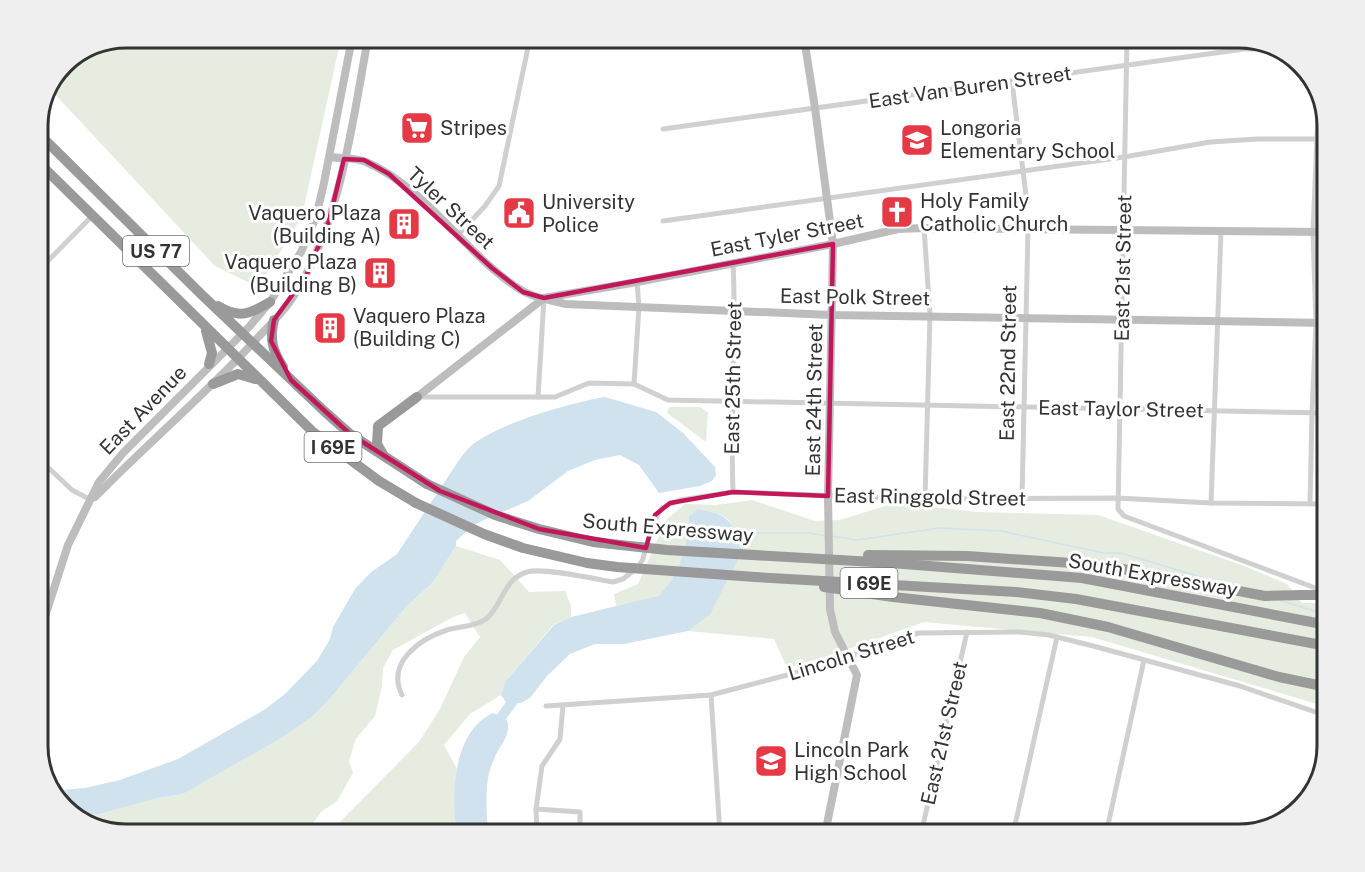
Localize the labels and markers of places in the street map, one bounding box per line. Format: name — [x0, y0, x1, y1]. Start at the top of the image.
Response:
supermarket icon: Stripes — [399, 110, 435, 146]
place label: Stripes — [440, 116, 507, 140]
place label: Longoria Elementary School — [940, 116, 1115, 163]
school or university icon: Longoria Elementary School — [899, 122, 935, 158]
place label: Holy Family Catholic Church — [920, 189, 1068, 236]
place label: University Police — [542, 190, 635, 237]
church icon: Holy Family Catholic Church — [879, 194, 915, 230]
public building icon: University Police — [501, 195, 537, 231]
place label: Vaquero Plaza (Building A) — [248, 201, 381, 248]
building icon: Vaquero Plaza (Building A) — [386, 206, 422, 242]
place label: Vaquero Plaza (Building B) — [224, 250, 357, 297]
building icon: Vaquero Plaza (Building B) — [362, 255, 398, 291]
place label: Vaquero Plaza (Building C) — [353, 304, 486, 351]
building icon: Vaquero Plaza (Building C) — [312, 310, 348, 346]
place label: Lincoln Park High School — [794, 738, 909, 785]
school or university icon: Lincoln Park High School — [753, 743, 789, 779]

